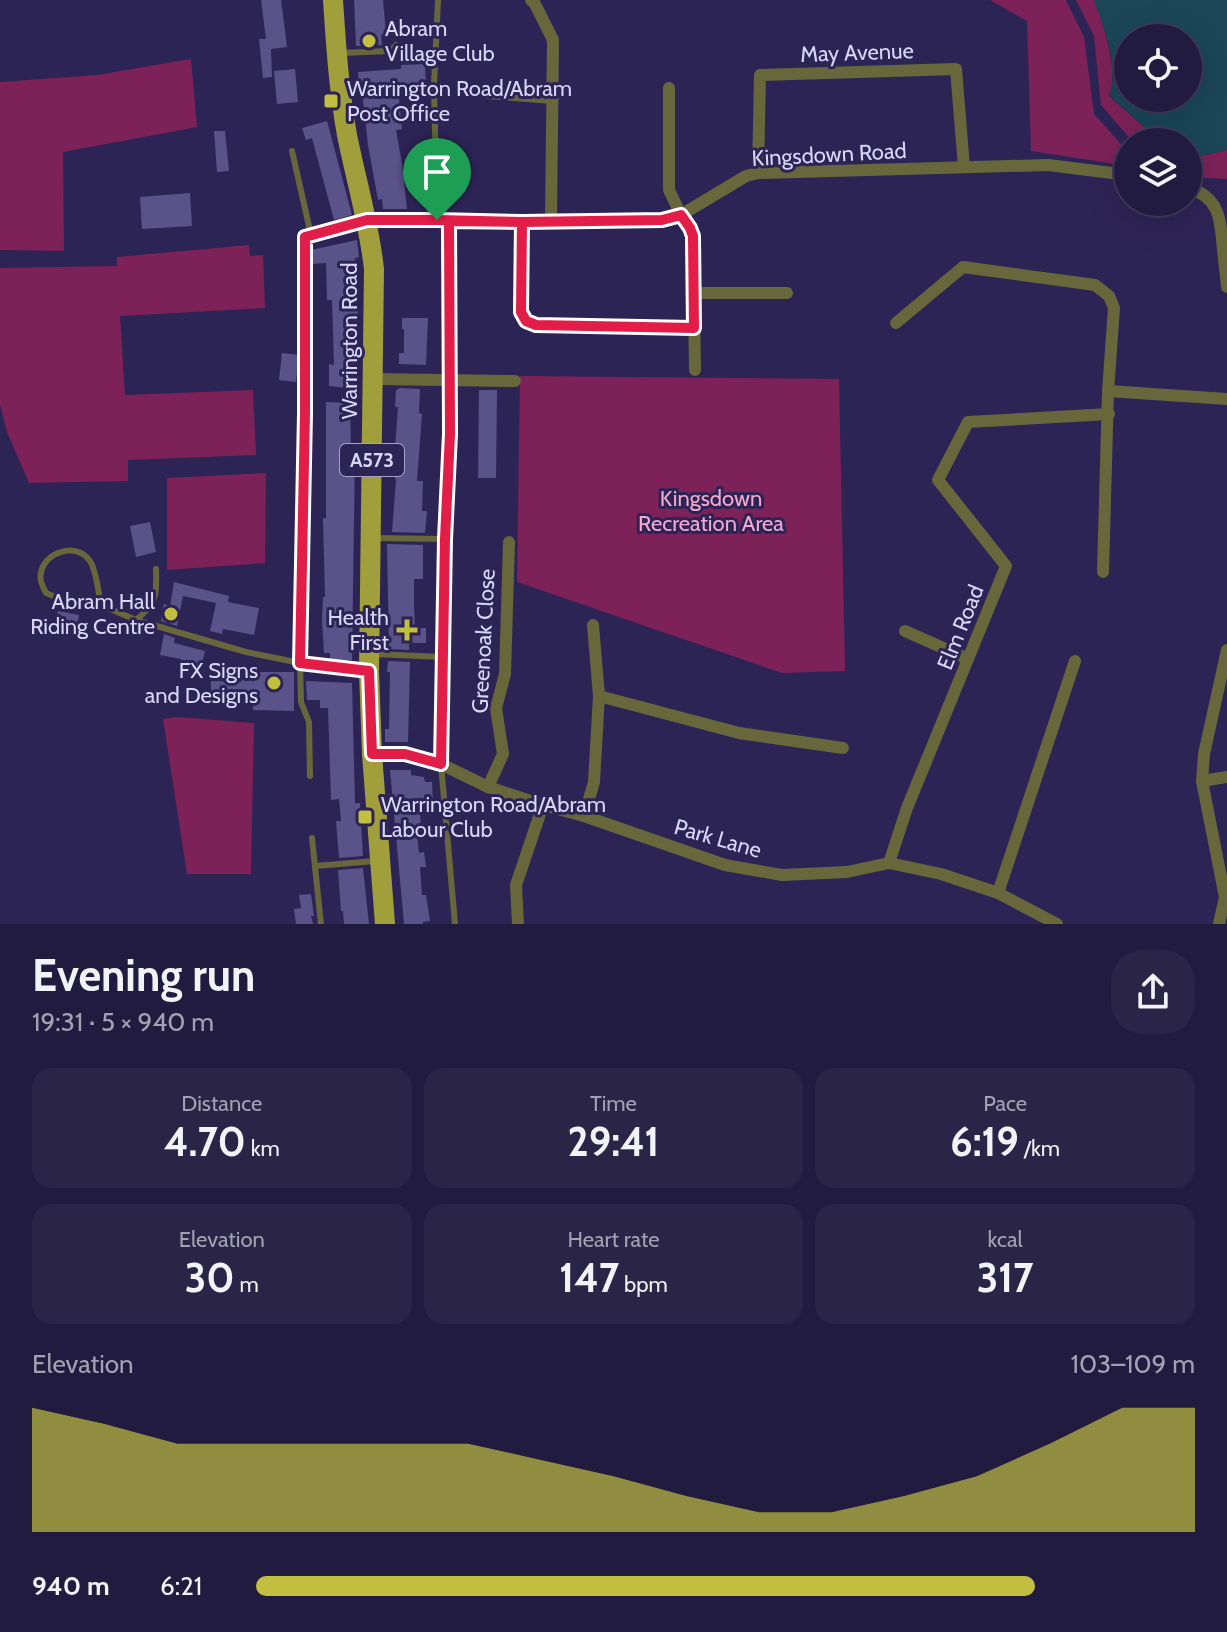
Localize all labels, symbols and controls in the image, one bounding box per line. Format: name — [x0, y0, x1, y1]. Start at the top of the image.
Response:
place label: Abram Village Club — [385, 15, 495, 67]
map controls — [1114, 24, 1202, 216]
button: locate — [1114, 24, 1202, 112]
marker: Abram Village Club — [360, 32, 378, 50]
street label: May Avenue — [800, 37, 914, 68]
place label: Warrington Road/Abram Post Office — [347, 75, 572, 127]
marker: Warrington Road/Abram Post Office — [322, 92, 340, 110]
button: layers — [1114, 128, 1202, 216]
street label: Kingsdown Road — [751, 137, 907, 172]
pin — [403, 138, 471, 220]
icon: arrive — [415, 150, 459, 194]
street label: Warrington Road — [336, 263, 363, 419]
road number: A573 — [340, 444, 404, 476]
park label: Kingsdown Recreation Area — [638, 485, 784, 537]
street label: Greenoak Close — [466, 568, 501, 714]
street label: Elm Road — [931, 581, 990, 674]
place label: Abram Hall Riding Centre — [30, 588, 156, 640]
place label: Health First — [328, 604, 390, 656]
marker: Abram Hall Riding Centre — [162, 605, 180, 623]
marker: Health First — [396, 619, 418, 641]
place label: FX Signs and Designs — [145, 657, 258, 709]
marker: FX Signs and Designs — [265, 674, 283, 692]
place label: Warrington Road/Abram Labour Club — [381, 791, 606, 843]
marker: Warrington Road/Abram Labour Club — [356, 808, 374, 826]
street label: Park Lane — [671, 813, 765, 864]
text: Evening run — [32, 949, 255, 1002]
button: share — [1111, 950, 1195, 1034]
text: 19:31 · 5 × 940 m — [32, 1006, 214, 1038]
text: Distance — [181, 1090, 262, 1117]
text: Time — [590, 1090, 637, 1117]
text: Pace — [983, 1090, 1027, 1117]
text: 4.70 — [164, 1117, 246, 1166]
text: 29:41 — [568, 1117, 659, 1166]
text: 6:19 — [950, 1117, 1019, 1166]
text: km — [246, 1135, 280, 1162]
text: /km — [1019, 1135, 1060, 1162]
text: Elevation — [179, 1226, 265, 1253]
text: Heart rate — [567, 1226, 660, 1253]
text: kcal — [988, 1226, 1023, 1253]
text: 30 — [185, 1253, 235, 1302]
text: 147 — [559, 1253, 619, 1302]
text: 317 — [977, 1253, 1034, 1302]
text: m — [235, 1271, 259, 1298]
text: bpm — [619, 1271, 668, 1298]
text: Elevation — [32, 1348, 134, 1380]
text: 103–109 m — [1071, 1348, 1195, 1380]
text: 940 m — [32, 1570, 110, 1602]
text: 6:21 — [160, 1570, 202, 1602]

